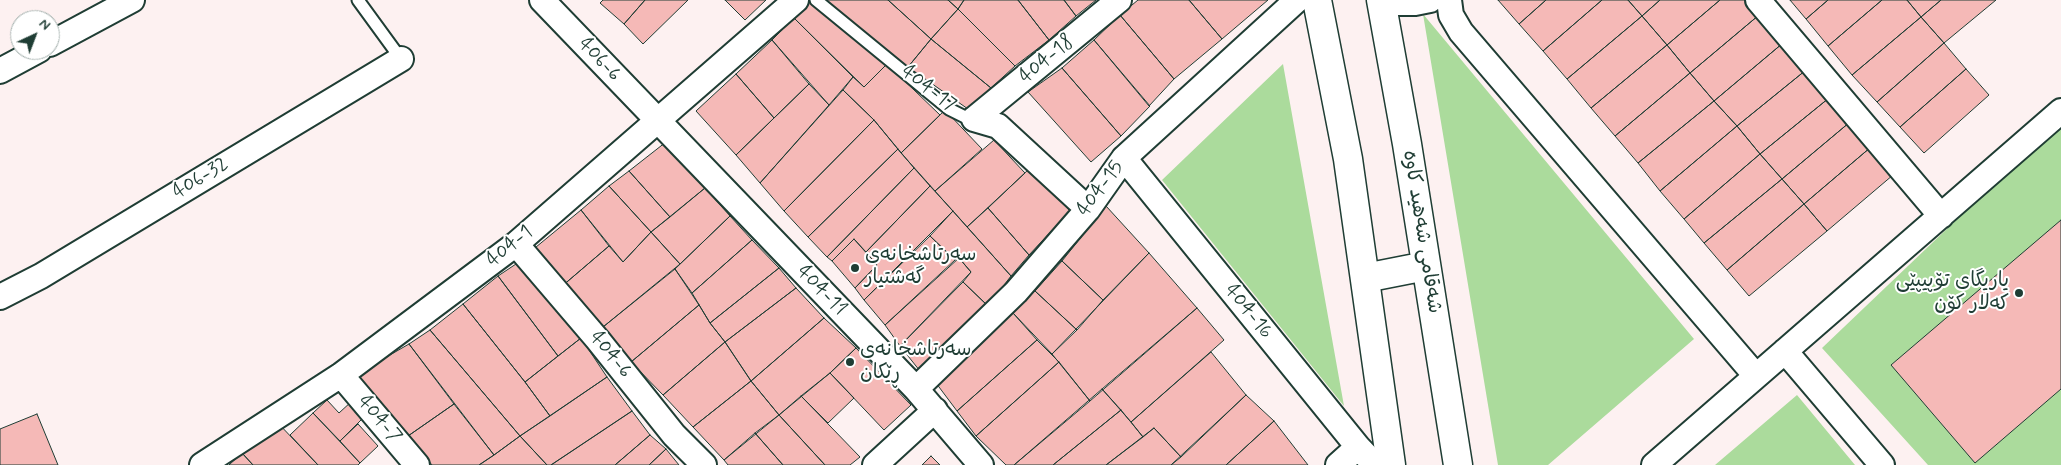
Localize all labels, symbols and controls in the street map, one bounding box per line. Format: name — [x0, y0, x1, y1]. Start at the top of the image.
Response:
north arrow — [10, 10, 60, 60]
text: N — [35, 15, 54, 35]
street label: 404-18 — [1015, 31, 1079, 89]
street label: 406-6 — [573, 33, 625, 87]
street label: 404-17 — [896, 60, 960, 118]
street label: شەقامی شەهید کاوە — [1396, 149, 1446, 315]
street label: 406-32 — [169, 153, 233, 205]
street label: 404-15 — [1072, 156, 1130, 222]
street label: 404-1 — [482, 221, 538, 273]
place label: سەرتاشخانەی گەشتیار — [865, 244, 976, 291]
street label: 404-11 — [791, 261, 851, 321]
marker: سەرتاشخانەی گەشتیار — [849, 262, 861, 274]
place label: یاریگای تۆپیپێی کەلار کۆن — [1896, 270, 2009, 317]
street label: 404-16 — [1219, 280, 1277, 344]
marker: یاریگای تۆپیپێی کەلار کۆن — [2013, 287, 2025, 299]
street label: 404-6 — [584, 326, 636, 384]
place label: سەرتاشخانەی ڕێکان — [860, 339, 971, 386]
marker: سەرتاشخانەی ڕێکان — [844, 356, 856, 368]
street label: 404-7 — [352, 391, 406, 449]

